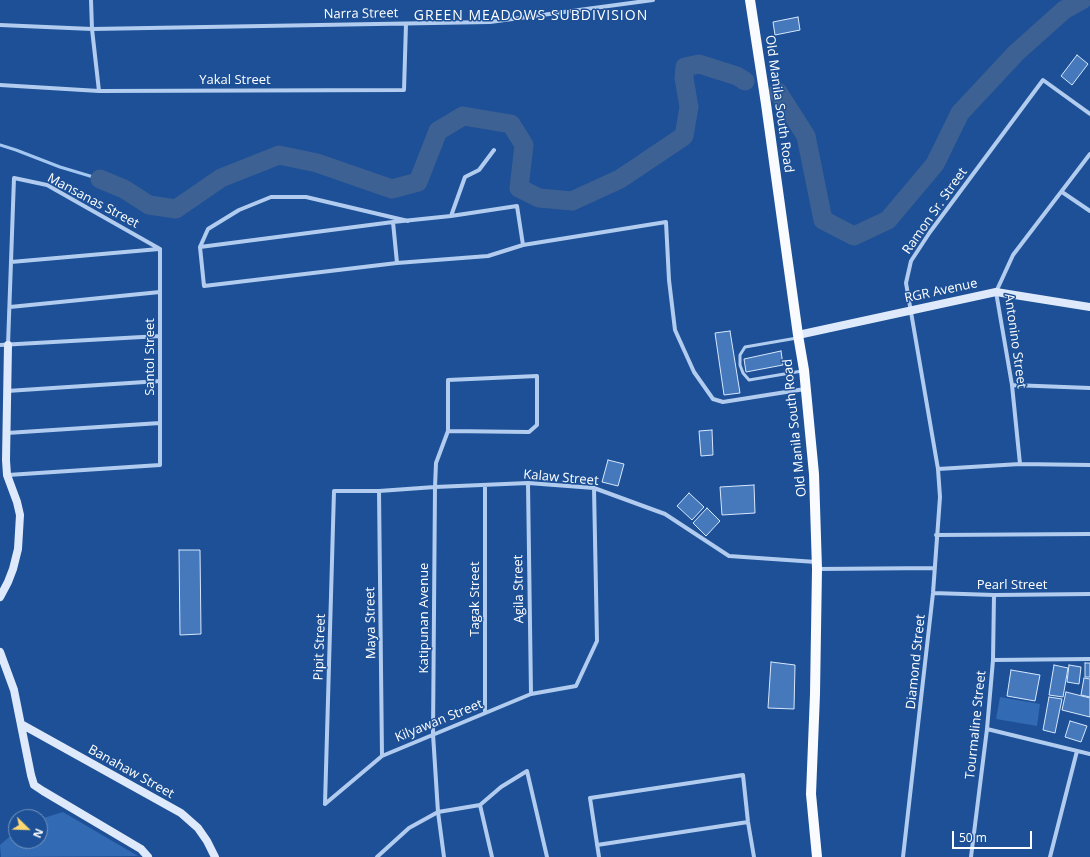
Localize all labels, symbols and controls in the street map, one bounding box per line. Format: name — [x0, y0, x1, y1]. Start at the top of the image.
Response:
street label: Narra Street — [324, 6, 398, 22]
district label: GREEN MEADOWS SUBDIVISION — [414, 8, 648, 24]
street label: Old Manila South Road — [762, 34, 796, 174]
street label: Yakal Street — [199, 72, 271, 88]
street label: Ramon Sr. Street — [899, 165, 971, 257]
street label: Mansanas Street — [45, 170, 141, 232]
street label: RGR Avenue — [903, 276, 979, 306]
street label: Antonino Street — [1001, 293, 1029, 389]
street label: Santol Street — [142, 318, 158, 396]
street label: Old Manila South Road — [780, 358, 810, 498]
street label: Kalaw Street — [523, 467, 599, 489]
street label: Agila Street — [511, 554, 527, 624]
street label: Tagak Street — [467, 561, 483, 637]
street label: Katipunan Avenue — [416, 563, 432, 673]
street label: Pearl Street — [977, 577, 1047, 593]
street label: Maya Street — [363, 587, 379, 659]
street label: Pipit Street — [311, 613, 329, 681]
street label: Diamond Street — [903, 614, 929, 710]
street label: Tourmaline Street — [963, 670, 989, 780]
street label: Kilyawan Street — [393, 696, 485, 746]
street label: Banahaw Street — [85, 742, 177, 802]
north arrow — [8, 809, 48, 849]
scale bar — [954, 823, 1034, 849]
text: N — [30, 826, 47, 841]
text: 50 m — [959, 829, 987, 846]

